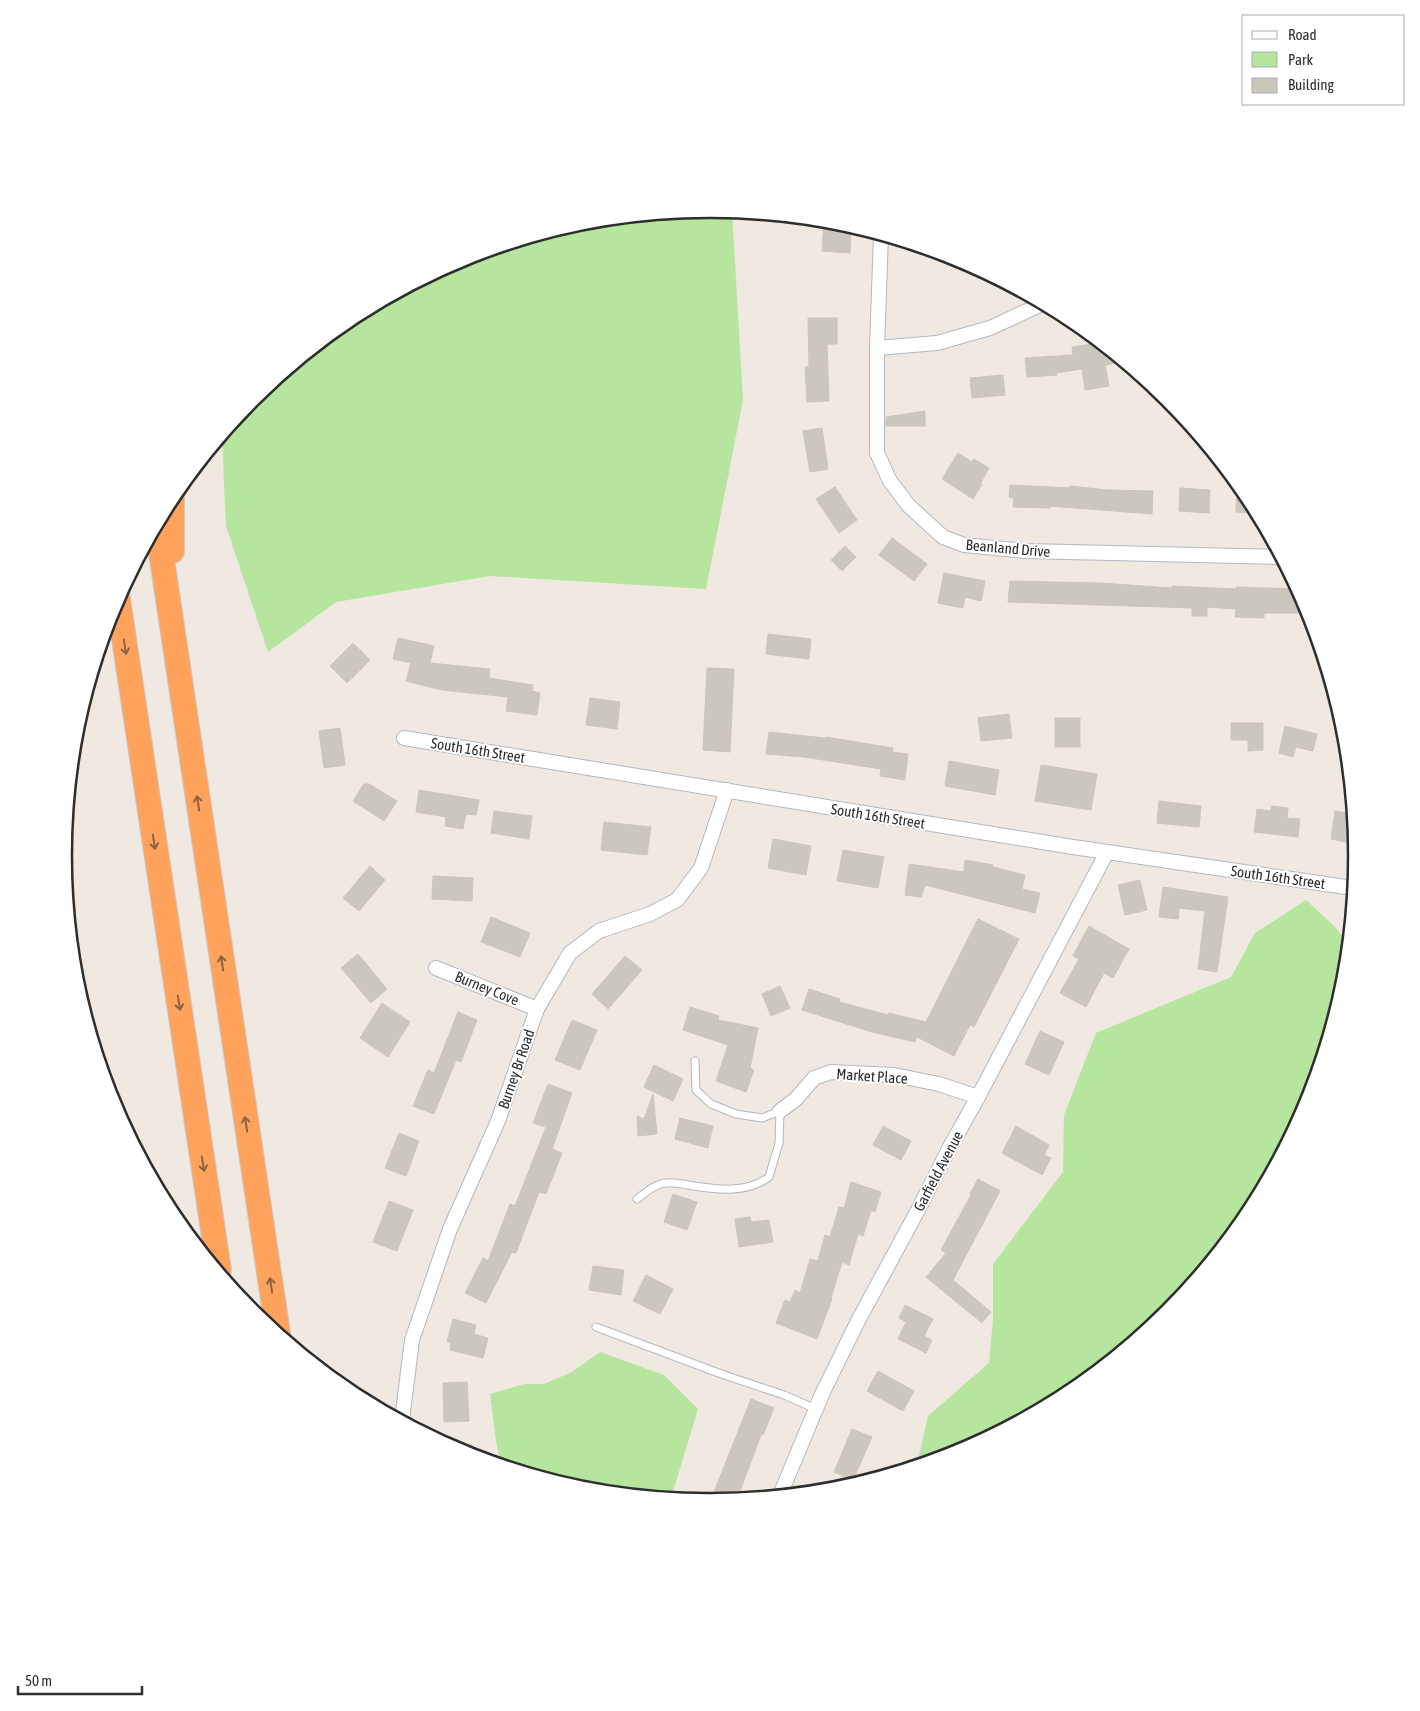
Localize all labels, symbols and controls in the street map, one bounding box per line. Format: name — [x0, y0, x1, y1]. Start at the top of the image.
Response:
legend — [1242, 15, 1405, 105]
text: Road — [1288, 26, 1317, 43]
text: Park — [1288, 51, 1313, 68]
text: Building — [1288, 76, 1334, 93]
street label: Beanland Drive — [965, 536, 1051, 560]
one-way arrow — [121, 638, 131, 654]
street label: South 16th Street — [430, 734, 526, 766]
one-way arrow — [193, 795, 203, 811]
street label: South 16th Street — [830, 800, 926, 832]
one-way arrow — [150, 834, 160, 850]
street label: South 16th Street — [1230, 862, 1326, 892]
one-way arrow — [217, 956, 227, 972]
street label: Burney Cove — [453, 967, 522, 1009]
one-way arrow — [174, 994, 184, 1010]
street label: Burney Br Road — [494, 1027, 538, 1111]
street label: Market Place — [836, 1065, 908, 1087]
one-way arrow — [241, 1116, 251, 1132]
street label: Garfield Avenue — [910, 1128, 966, 1214]
one-way arrow — [198, 1155, 208, 1171]
one-way arrow — [265, 1277, 275, 1293]
scale bar — [18, 1664, 141, 1696]
text: 50 m — [25, 1672, 52, 1689]

